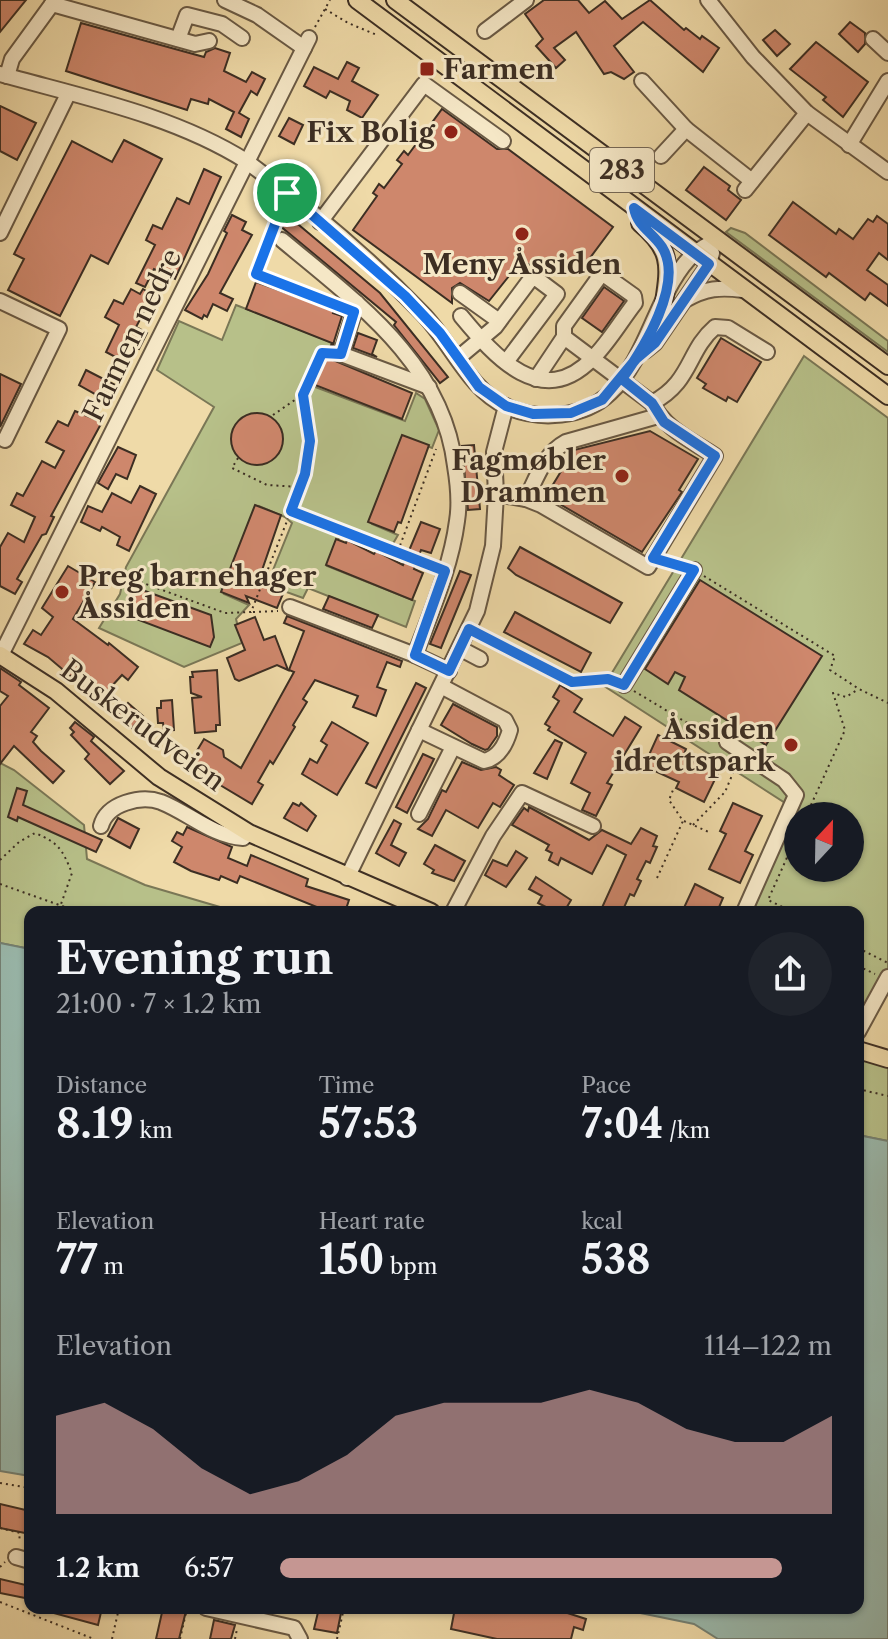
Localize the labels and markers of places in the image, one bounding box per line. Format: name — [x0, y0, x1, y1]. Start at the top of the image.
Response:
place label: Farmen — [443, 52, 555, 86]
marker: Farmen — [418, 60, 436, 78]
place label: Fix Bolig — [307, 115, 436, 149]
marker: Fix Bolig — [442, 123, 460, 141]
pin — [253, 159, 321, 227]
marker: Meny Åssiden — [513, 225, 531, 243]
place label: Meny Åssiden — [423, 246, 621, 281]
place label: Fagmøbler Drammen — [451, 443, 606, 509]
marker: Fagmøbler Drammen — [613, 467, 631, 485]
place label: Preg barnehager Åssiden — [77, 559, 317, 625]
marker: Preg barnehager Åssiden — [53, 583, 71, 601]
place label: Åssiden idrettspark — [614, 711, 776, 778]
marker: Åssiden idrettspark — [782, 736, 800, 754]

